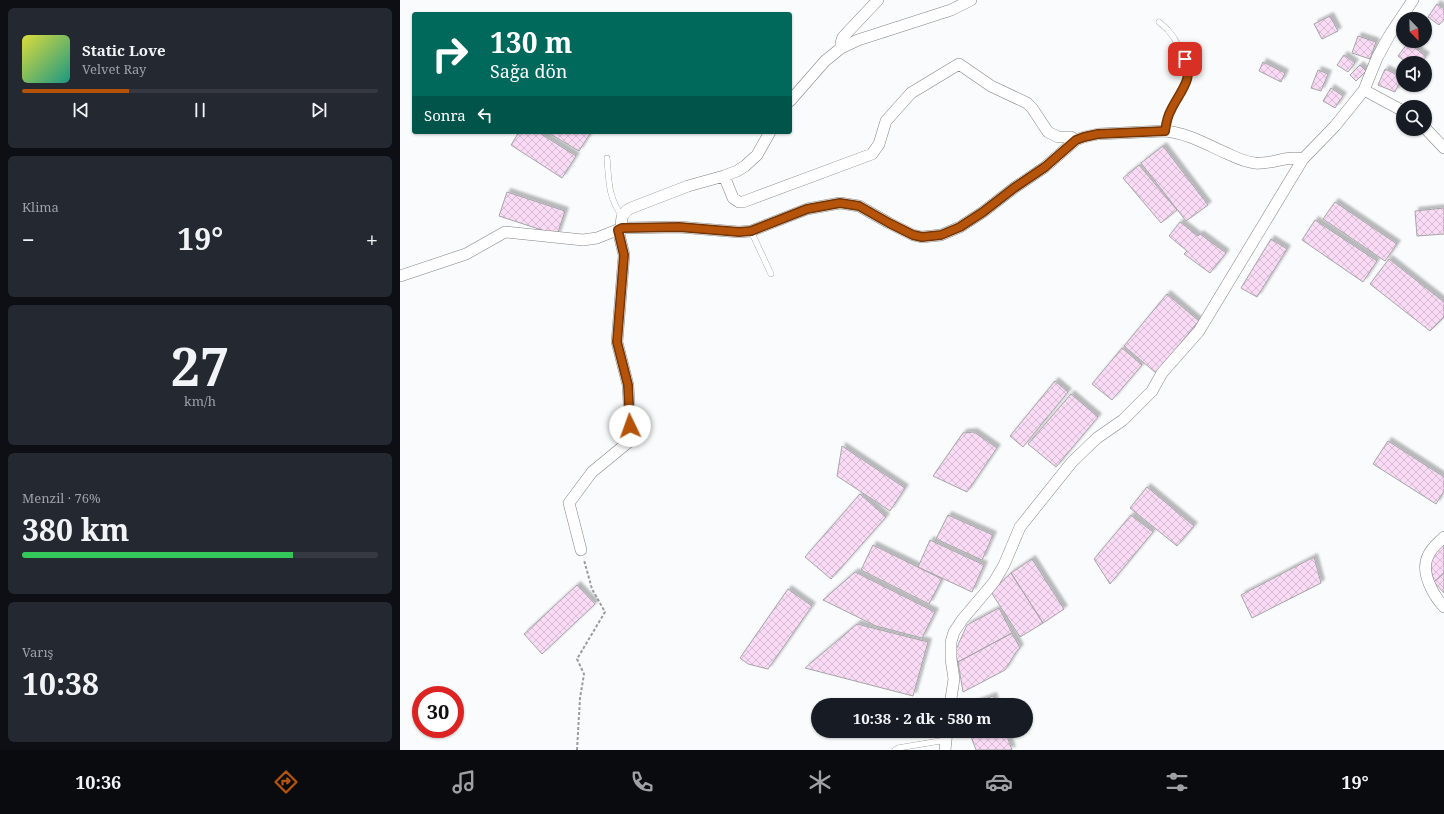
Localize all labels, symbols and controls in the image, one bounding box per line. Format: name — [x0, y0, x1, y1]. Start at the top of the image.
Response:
north arrow — [1396, 12, 1432, 48]
map controls — [1396, 12, 1432, 136]
text: 130 m — [490, 23, 572, 61]
icon: right — [424, 28, 476, 80]
text: Static Love — [82, 40, 166, 60]
pin — [1168, 42, 1202, 76]
icon: arrive — [1174, 48, 1196, 70]
button: sound — [1396, 56, 1432, 92]
text: Sağa dön — [490, 59, 567, 83]
text: Velvet Ray — [82, 60, 146, 78]
icon: previous — [70, 99, 92, 121]
icon: pause — [189, 99, 211, 121]
icon: next — [308, 99, 330, 121]
button: search — [1396, 100, 1432, 136]
icon: left — [474, 104, 496, 126]
text: Sonra — [424, 105, 466, 125]
text: Klima — [22, 198, 59, 216]
text: 19° — [177, 218, 223, 259]
text: − — [22, 224, 35, 254]
text: + — [366, 224, 378, 254]
text: 27 — [171, 330, 229, 401]
text: km/h — [184, 392, 216, 410]
position arrow — [609, 405, 651, 447]
text: Menzil · 76% — [22, 489, 101, 507]
text: 380 km — [22, 509, 129, 550]
text: Varış — [22, 643, 53, 661]
text: 10:38 — [22, 663, 99, 704]
speed limit sign: 30 — [412, 686, 464, 738]
text: 10:38 · 2 dk · 580 m — [853, 708, 991, 728]
icon: directions — [272, 768, 300, 796]
icon: music — [450, 768, 478, 796]
icon: phone — [628, 768, 656, 796]
icon: climate — [806, 768, 834, 796]
icon: car — [985, 768, 1013, 796]
icon: filters — [1163, 768, 1191, 796]
text: 10:36 — [75, 770, 121, 794]
text: 19° — [1341, 770, 1369, 794]

